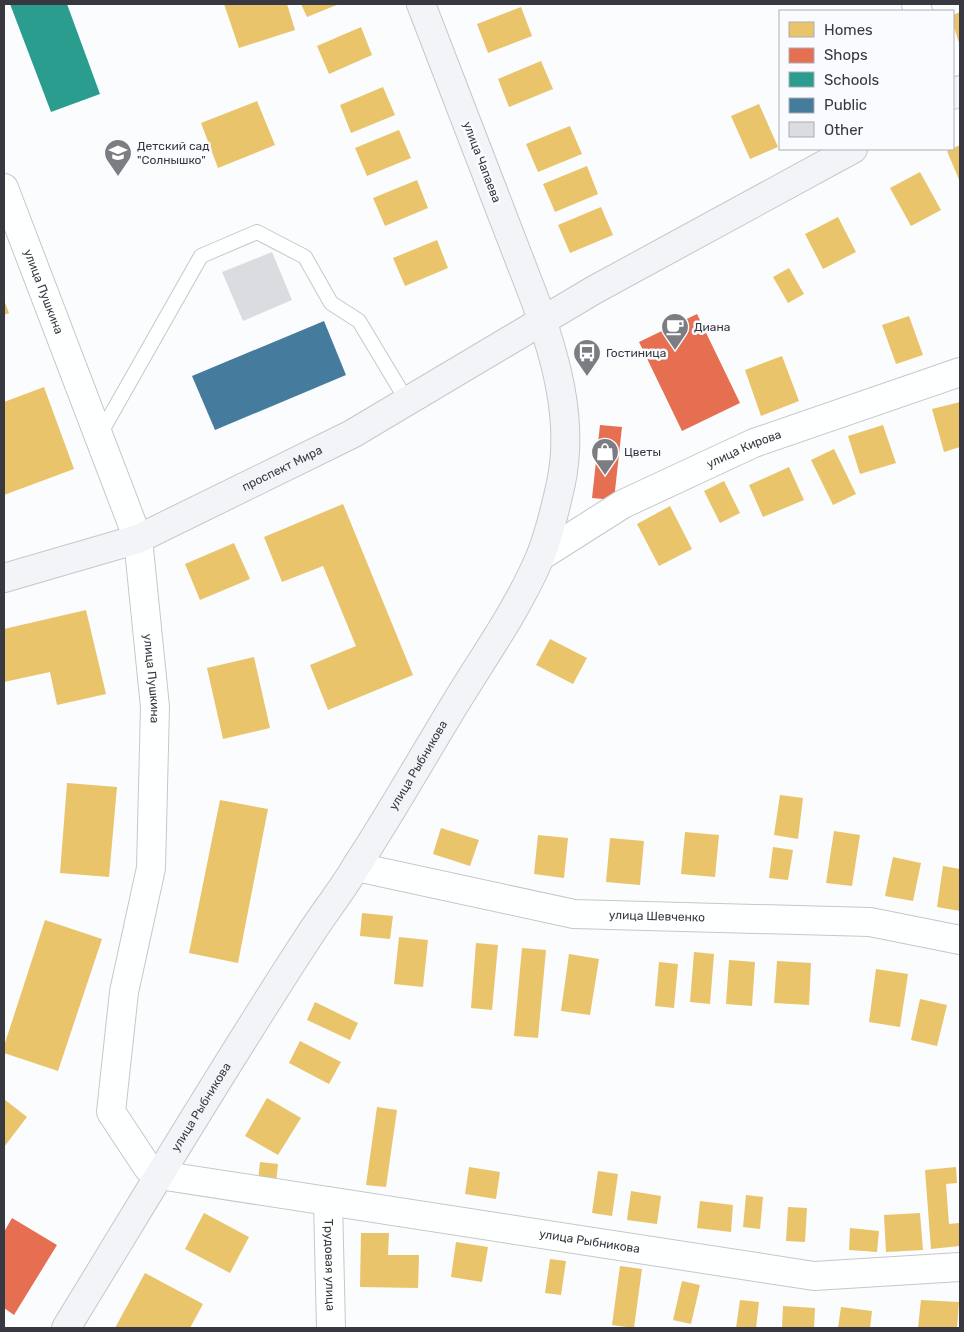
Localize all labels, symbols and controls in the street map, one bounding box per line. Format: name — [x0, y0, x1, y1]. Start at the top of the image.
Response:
legend — [779, 10, 954, 150]
text: Homes — [824, 21, 873, 39]
text: Shops — [824, 46, 868, 64]
text: Schools — [824, 71, 880, 89]
text: Public — [824, 96, 867, 114]
street label: улица Чапаева — [460, 119, 504, 205]
text: Other — [824, 121, 864, 139]
school or university icon: Детский сад "Солнышко" — [103, 138, 133, 177]
place label: Детский сад "Солнышко" — [137, 139, 209, 167]
street label: улица Пушкина — [21, 247, 66, 336]
cafe icon: Диана — [660, 312, 690, 351]
place label: Диана — [694, 320, 730, 334]
bus stop icon: Гостиница — [572, 338, 602, 377]
place label: Гостиница — [606, 346, 666, 360]
street label: улица Кирова — [704, 427, 783, 471]
shop icon: Цветы — [590, 437, 620, 476]
street label: проспект Мира — [240, 443, 325, 494]
place label: Цветы — [624, 445, 661, 459]
street label: улица Пушкина — [141, 633, 162, 724]
street label: улица Рыбникова — [386, 718, 450, 813]
street label: улица Шевченко — [609, 908, 705, 925]
street label: улица Рыбникова — [168, 1060, 234, 1154]
street label: Трудовая улица — [321, 1219, 338, 1311]
street label: улица Рыбникова — [538, 1227, 641, 1256]

